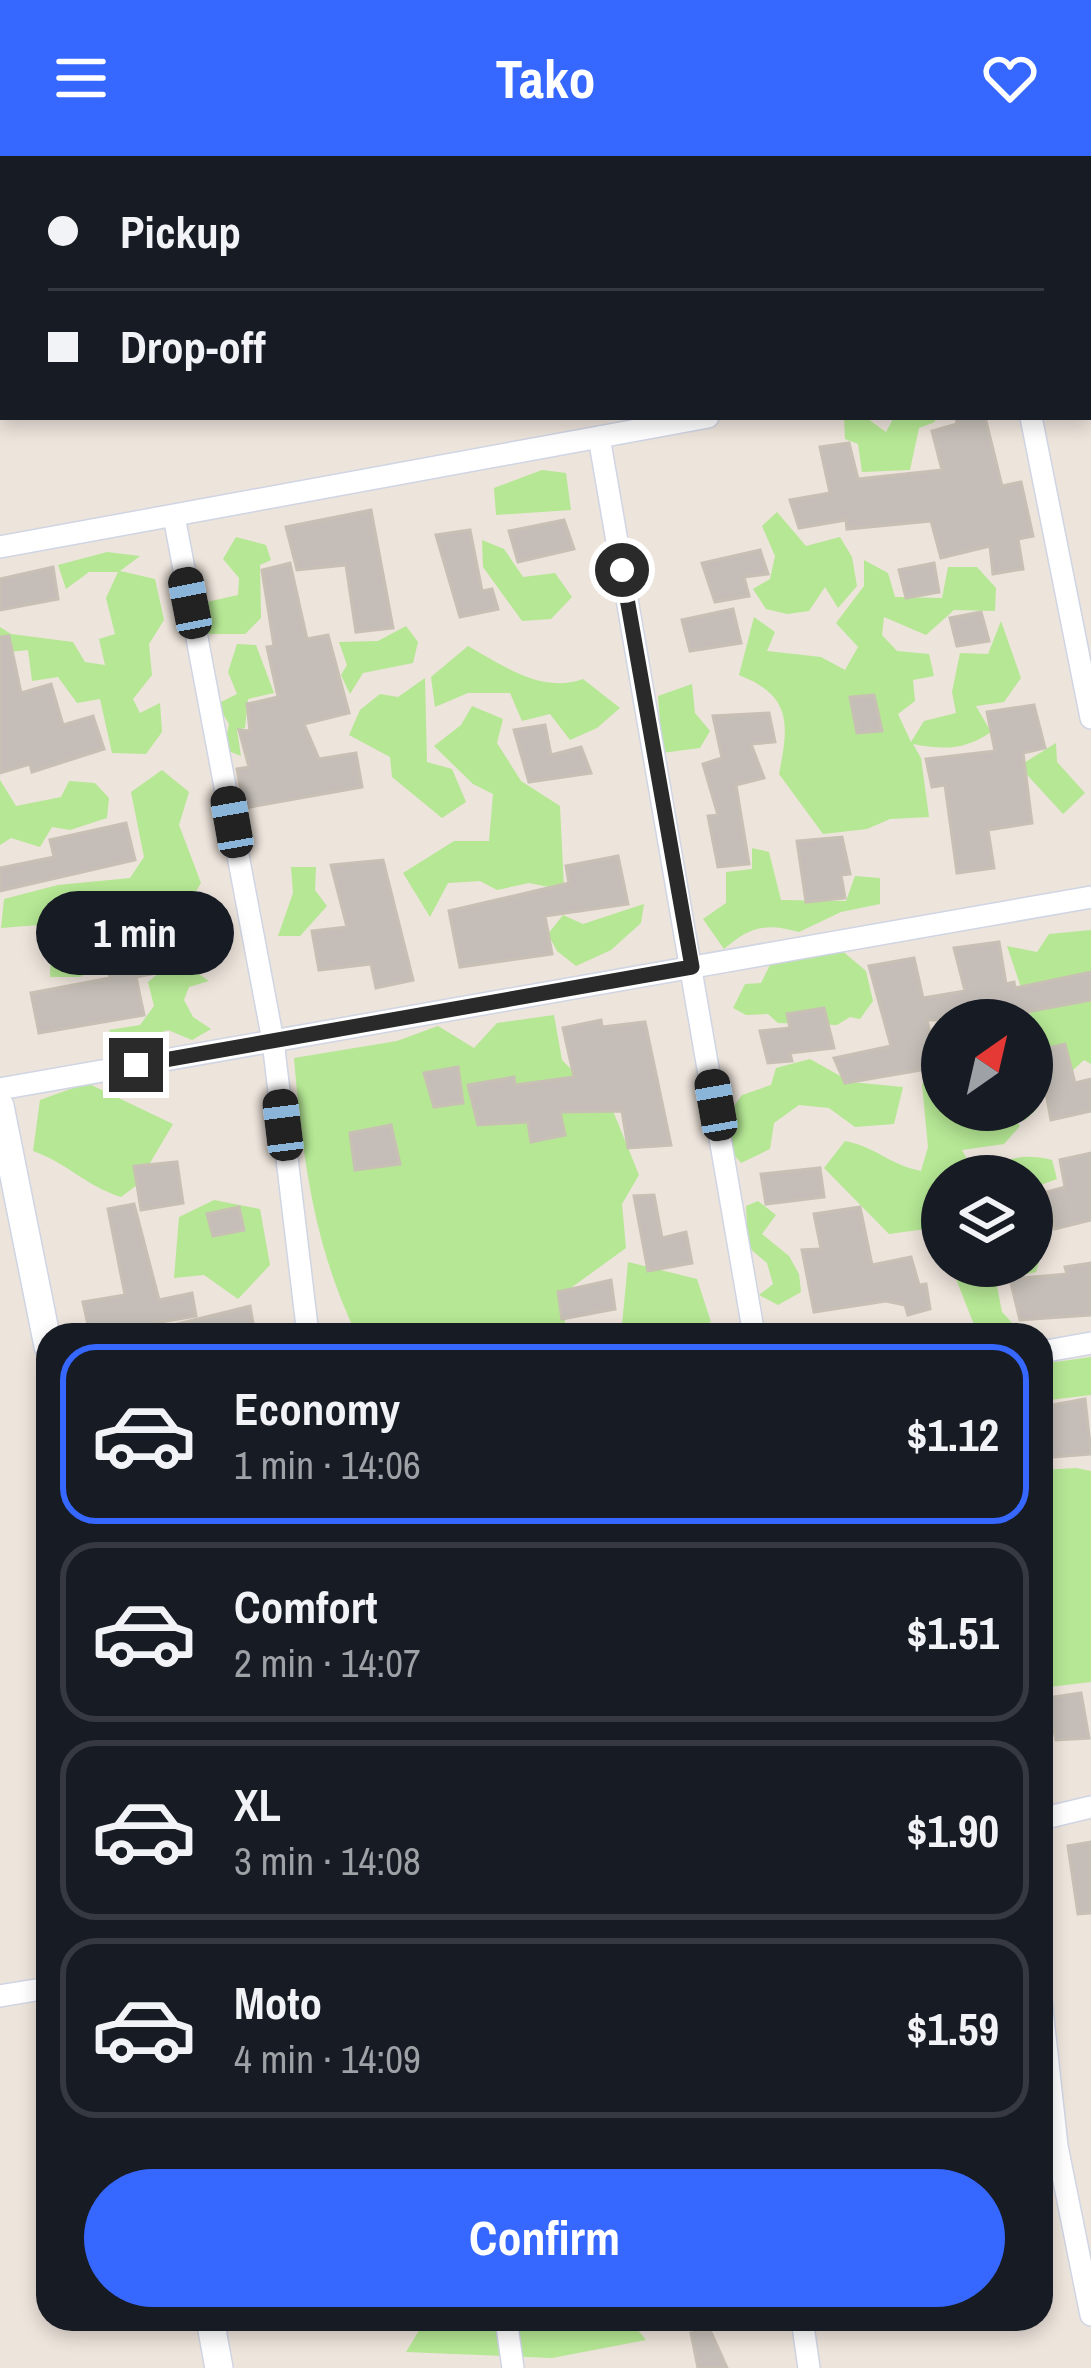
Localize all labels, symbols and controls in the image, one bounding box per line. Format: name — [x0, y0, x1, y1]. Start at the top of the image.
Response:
text: Tako — [495, 42, 596, 115]
icon: menu — [48, 45, 114, 111]
icon: heart — [977, 45, 1043, 111]
text: Pickup — [120, 201, 241, 262]
text: Drop-off — [120, 316, 266, 377]
route start — [595, 543, 649, 597]
car — [165, 564, 215, 642]
car — [208, 783, 256, 861]
callout: 1 min — [37, 891, 235, 975]
text: 1 min — [93, 907, 177, 959]
north arrow — [921, 999, 1053, 1131]
map controls — [921, 999, 1053, 1287]
route end — [109, 1038, 163, 1092]
car — [692, 1066, 740, 1144]
car — [261, 1087, 305, 1163]
button: layers — [921, 1155, 1053, 1287]
text: Economy — [234, 1378, 400, 1439]
icon: car — [90, 1380, 198, 1488]
text: $1.12 — [907, 1404, 999, 1465]
text: 1 min · 14:06 — [234, 1439, 421, 1491]
text: Comfort — [234, 1576, 377, 1637]
icon: car — [90, 1578, 198, 1686]
text: $1.51 — [907, 1602, 999, 1663]
text: 2 min · 14:07 — [234, 1637, 421, 1689]
text: XL — [234, 1774, 281, 1835]
icon: car — [90, 1776, 198, 1884]
text: $1.90 — [907, 1800, 999, 1861]
text: 3 min · 14:08 — [234, 1835, 421, 1887]
text: Moto — [234, 1972, 322, 2033]
icon: car — [90, 1974, 198, 2082]
text: $1.59 — [907, 1998, 999, 2059]
text: 4 min · 14:09 — [234, 2033, 421, 2085]
button: Confirm — [84, 2169, 1005, 2307]

